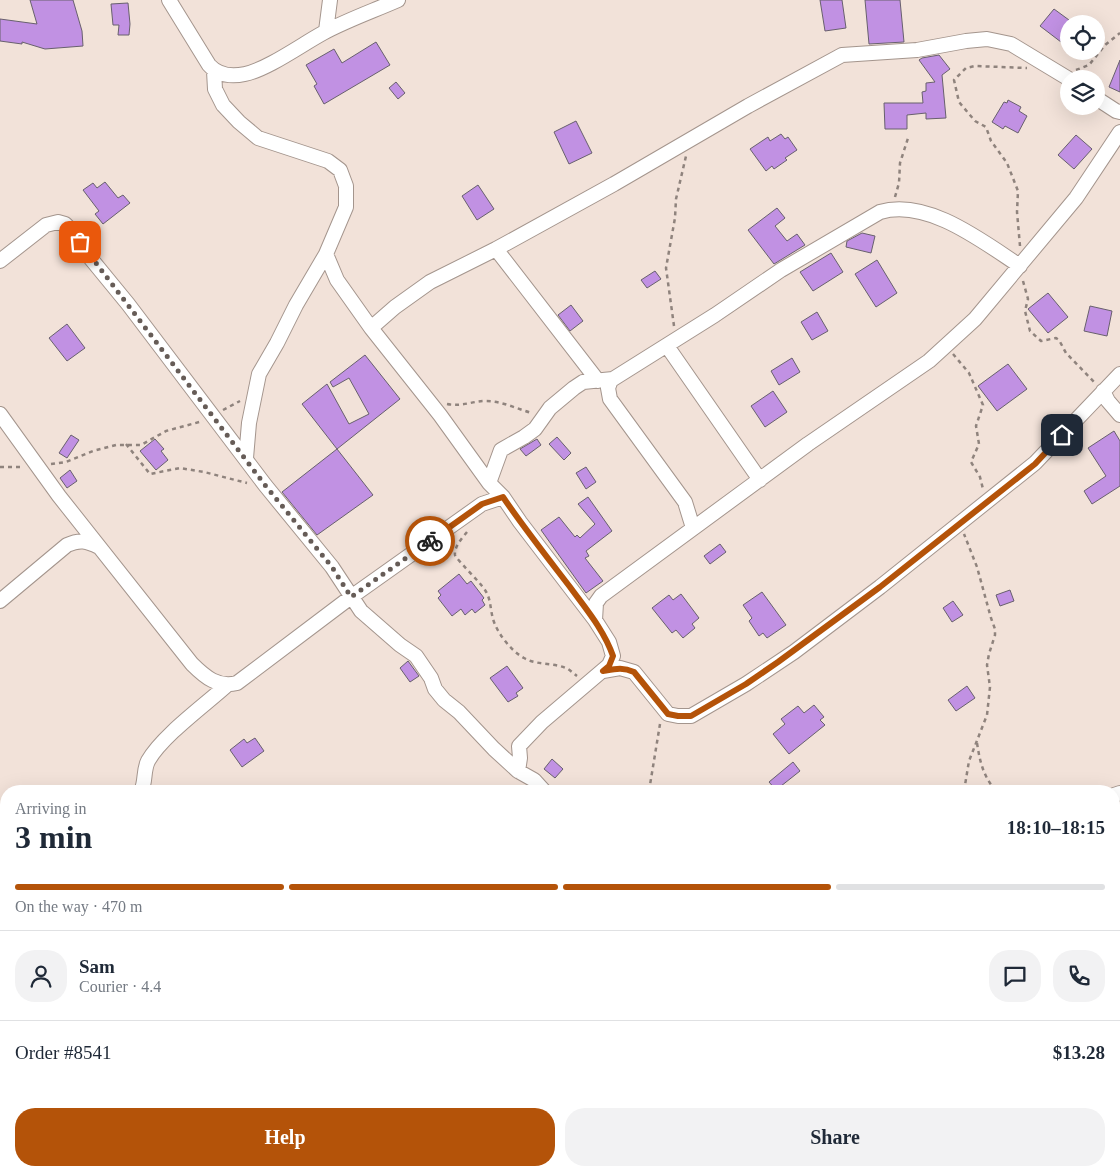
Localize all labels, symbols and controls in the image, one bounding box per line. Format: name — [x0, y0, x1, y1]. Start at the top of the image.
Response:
map controls — [1060, 15, 1105, 115]
button: locate — [1060, 15, 1105, 60]
button: layers — [1060, 70, 1105, 115]
pin — [59, 221, 101, 263]
icon: bag — [66, 228, 94, 256]
pin — [1041, 414, 1083, 456]
icon: home — [1048, 421, 1076, 449]
courier — [405, 516, 455, 566]
icon: bike — [416, 527, 444, 555]
text: Arriving in — [15, 800, 87, 817]
text: 18:10–18:15 — [1007, 817, 1105, 838]
text: 3 min — [15, 819, 92, 855]
text: On the way · 470 m — [15, 898, 143, 915]
button: person — [15, 950, 67, 1002]
button: chat — [989, 950, 1041, 1002]
button: phone — [1053, 950, 1105, 1002]
text: Sam — [79, 956, 115, 977]
text: Courier · 4.4 — [79, 978, 161, 995]
text: Order #8541 — [15, 1042, 112, 1063]
text: $13.28 — [1053, 1042, 1105, 1063]
button: Help — [15, 1108, 555, 1166]
button: Share — [565, 1108, 1105, 1166]

